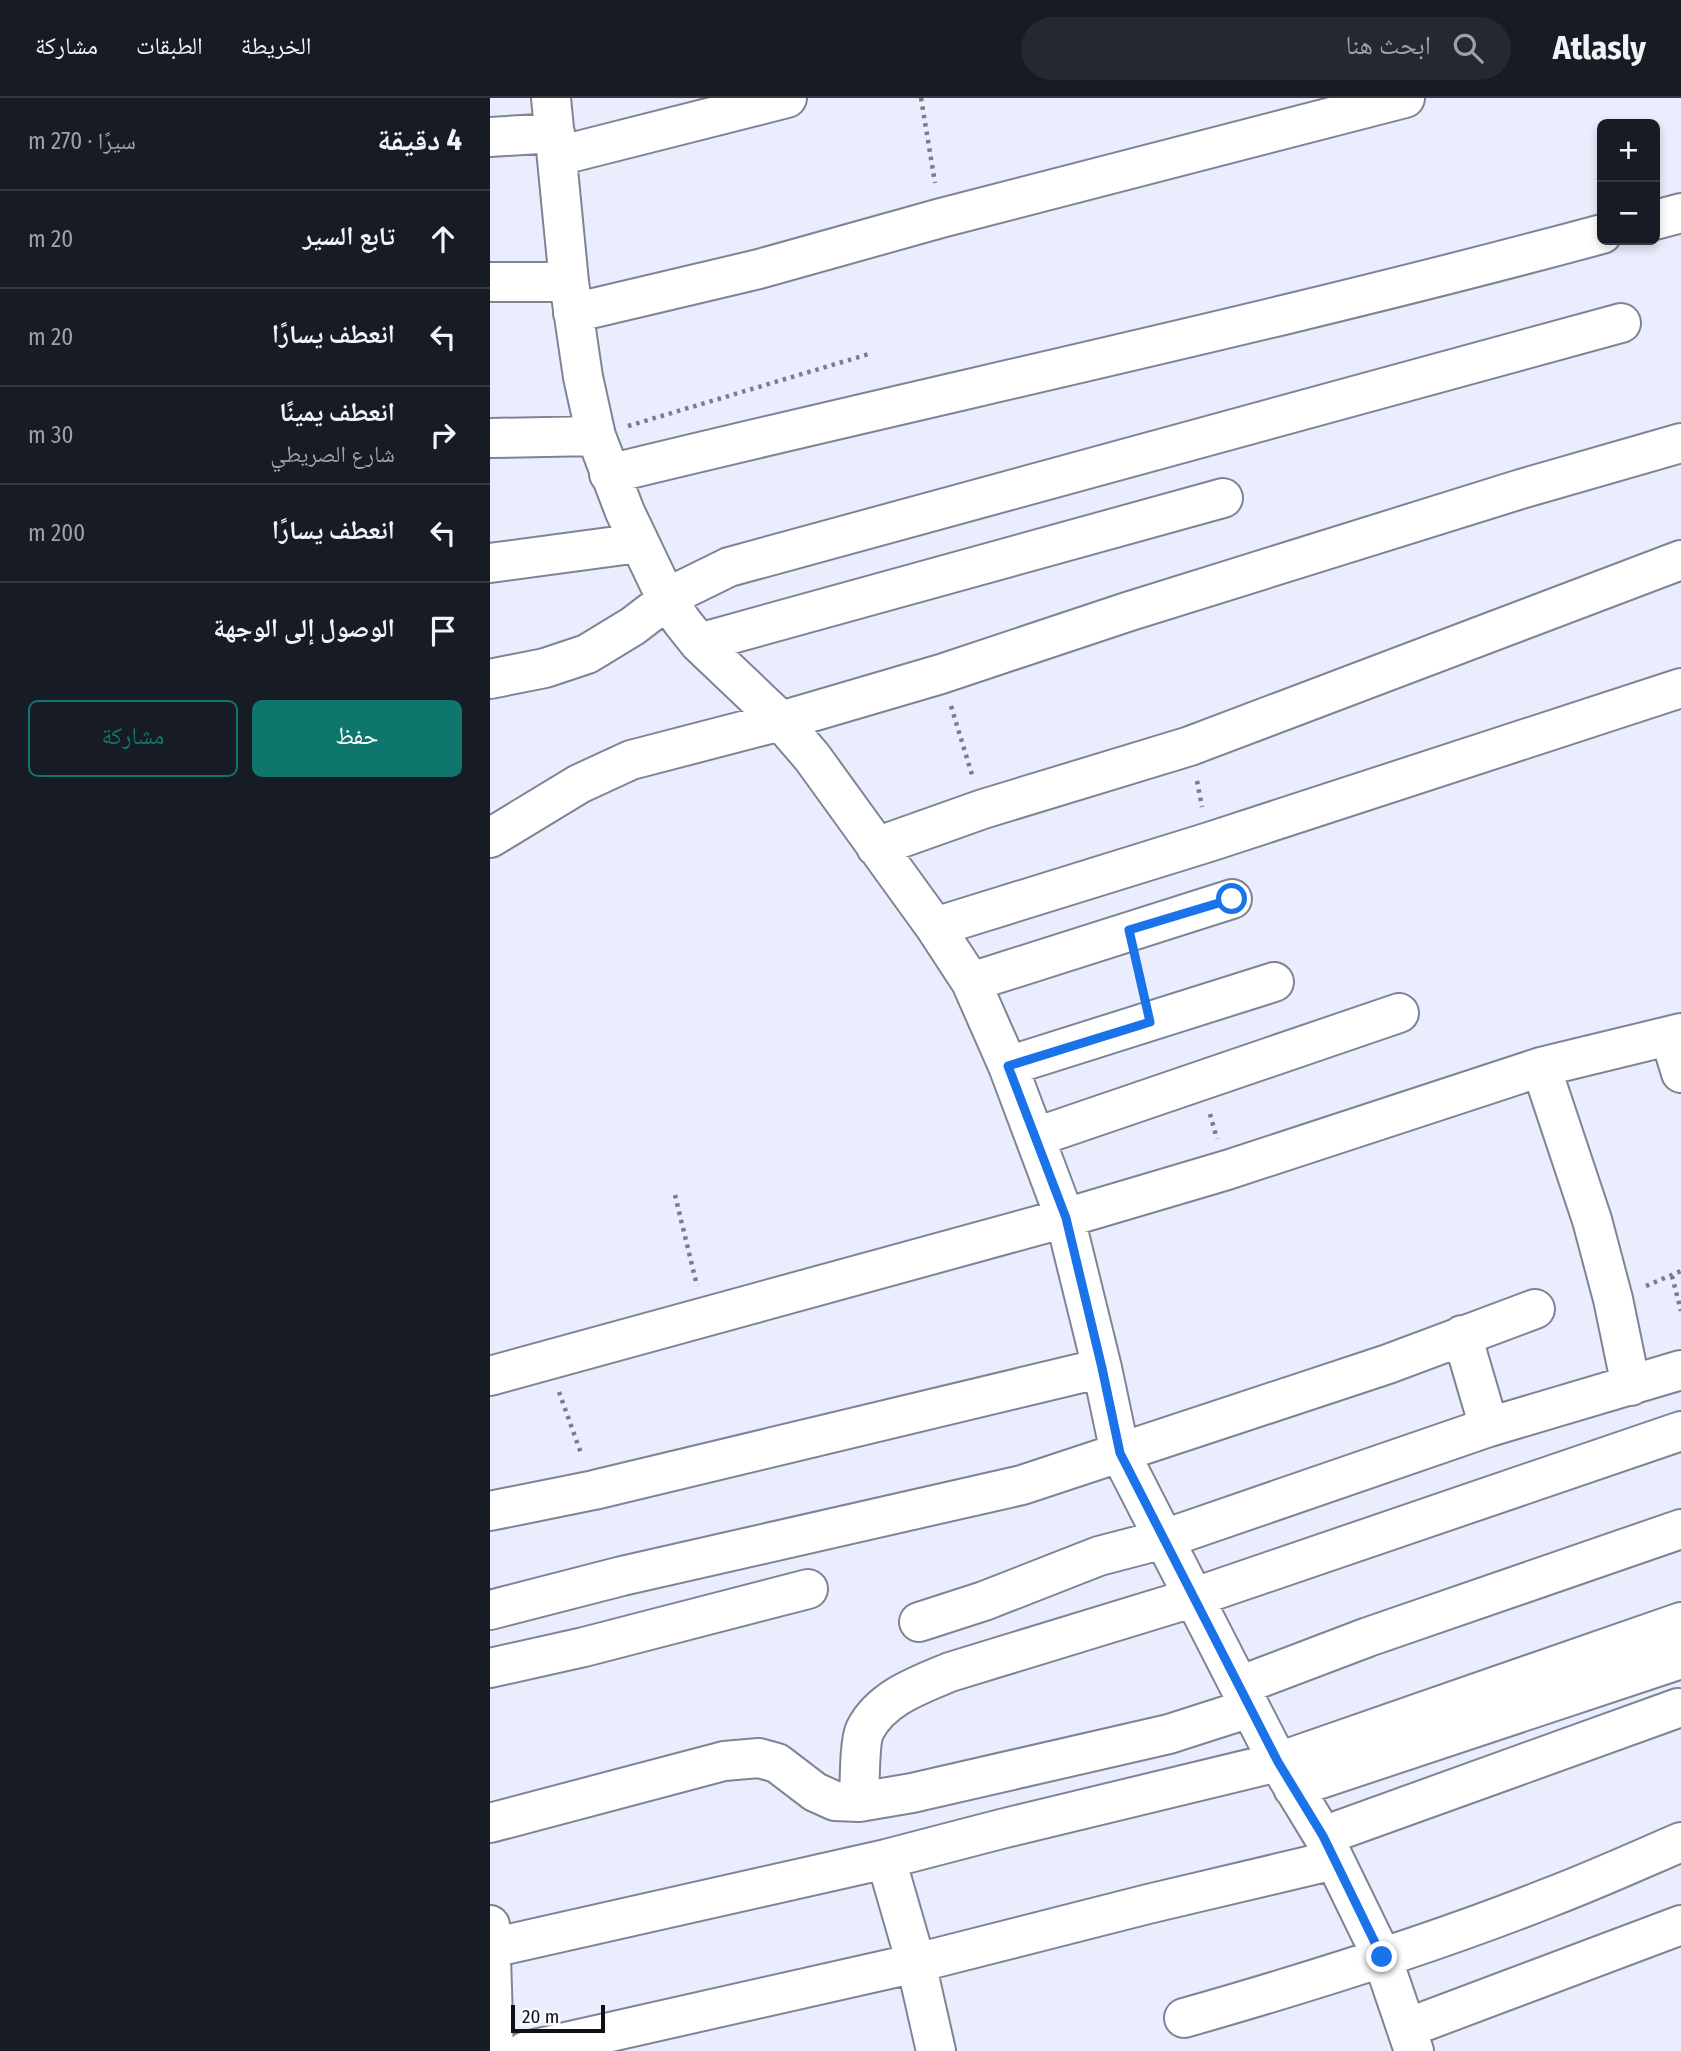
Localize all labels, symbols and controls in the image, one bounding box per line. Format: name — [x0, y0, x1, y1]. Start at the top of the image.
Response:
search box — [1021, 17, 1511, 80]
text: Atlasly — [1553, 28, 1646, 68]
icon: search — [1449, 29, 1487, 67]
text: ابحث هنا — [1345, 30, 1431, 61]
text: مشاركة — [35, 32, 98, 60]
text: الطبقات — [136, 32, 203, 60]
text: الخريطة — [241, 32, 311, 60]
map controls — [1597, 119, 1660, 245]
button: + — [1597, 119, 1660, 182]
text: 4 دقيقة — [377, 122, 462, 158]
text: سيرًا · 270 m — [28, 127, 136, 155]
button: − — [1597, 182, 1660, 245]
icon: ahead — [424, 220, 462, 258]
text: تابع السير — [303, 221, 395, 252]
text: 20 m — [28, 225, 73, 253]
icon: left — [424, 318, 462, 356]
text: انعطف يسارًا — [272, 319, 395, 350]
text: 20 m — [28, 323, 73, 351]
text: انعطف يمينًا — [279, 397, 395, 428]
icon: right — [424, 416, 462, 454]
text: 30 m — [28, 421, 73, 449]
text: شارع الصريطي — [270, 440, 395, 468]
icon: left — [424, 514, 462, 552]
text: انعطف يسارًا — [272, 515, 395, 546]
text: 200 m — [28, 519, 85, 547]
icon: arrive — [424, 612, 462, 650]
text: الوصول إلى الوجهة — [213, 613, 395, 644]
button: مشاركة — [28, 700, 238, 777]
button: حفظ — [252, 700, 462, 777]
route start — [1216, 883, 1247, 914]
route end — [1366, 1941, 1397, 1972]
scale bar — [511, 2002, 606, 2034]
text: 20 m — [522, 2005, 559, 2028]

